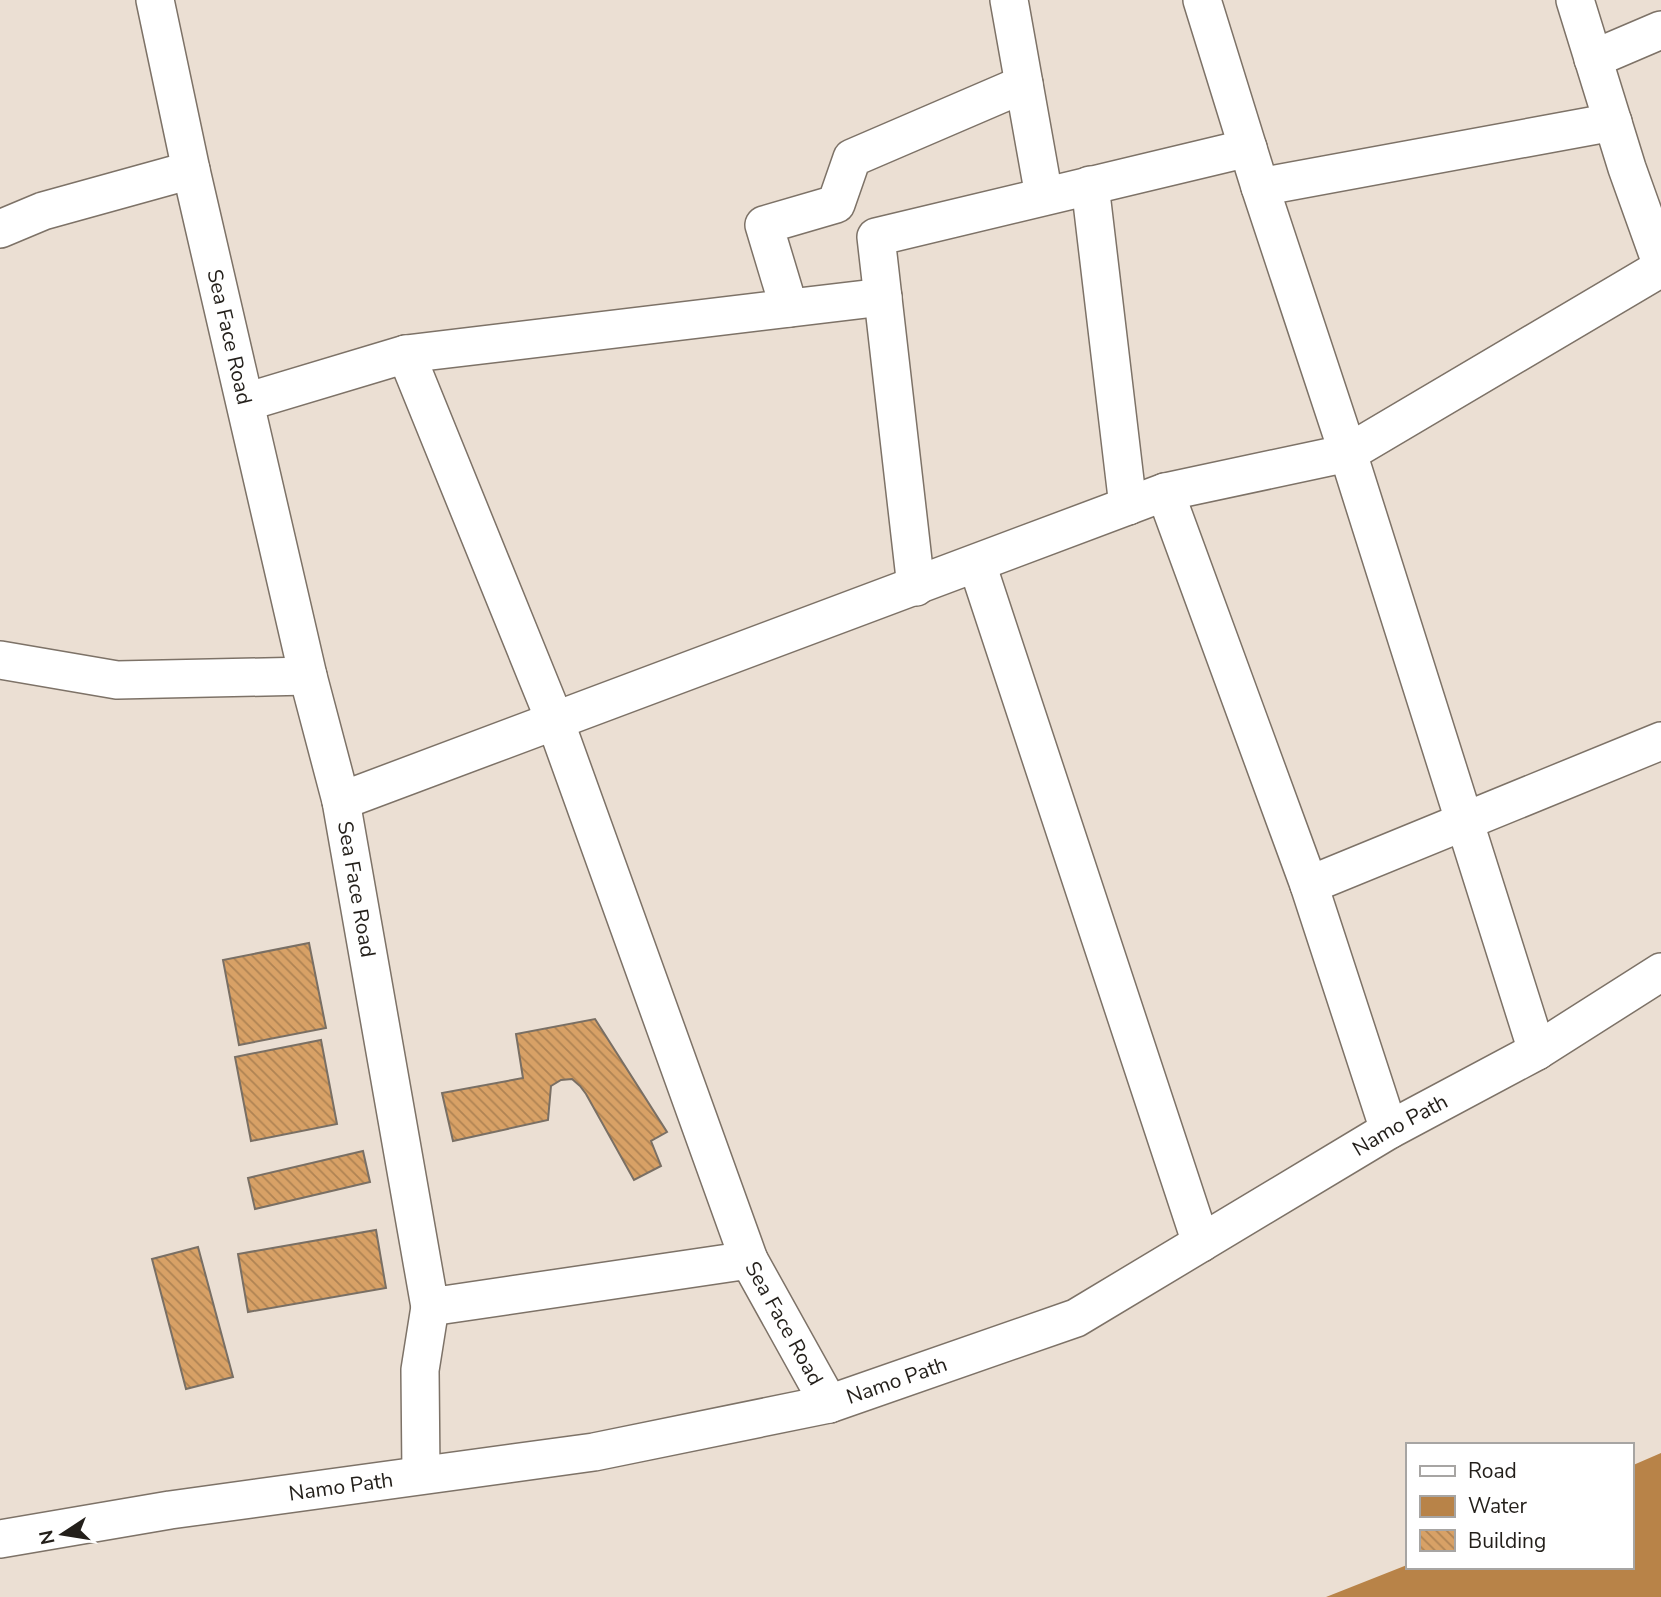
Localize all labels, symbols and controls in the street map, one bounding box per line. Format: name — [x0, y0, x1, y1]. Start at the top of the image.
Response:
street label: Sea Face Road — [200, 267, 259, 407]
street label: Sea Face Road — [331, 819, 382, 960]
street label: Namo Path — [1347, 1087, 1453, 1163]
street label: Sea Face Road — [738, 1256, 830, 1390]
street label: Namo Path — [843, 1350, 951, 1411]
legend — [1406, 1443, 1633, 1569]
text: Road — [1468, 1457, 1517, 1485]
street label: Namo Path — [287, 1466, 395, 1508]
text: Water — [1468, 1492, 1527, 1520]
north arrow — [28, 1499, 98, 1569]
text: Building — [1468, 1527, 1546, 1555]
text: N — [33, 1528, 62, 1547]

